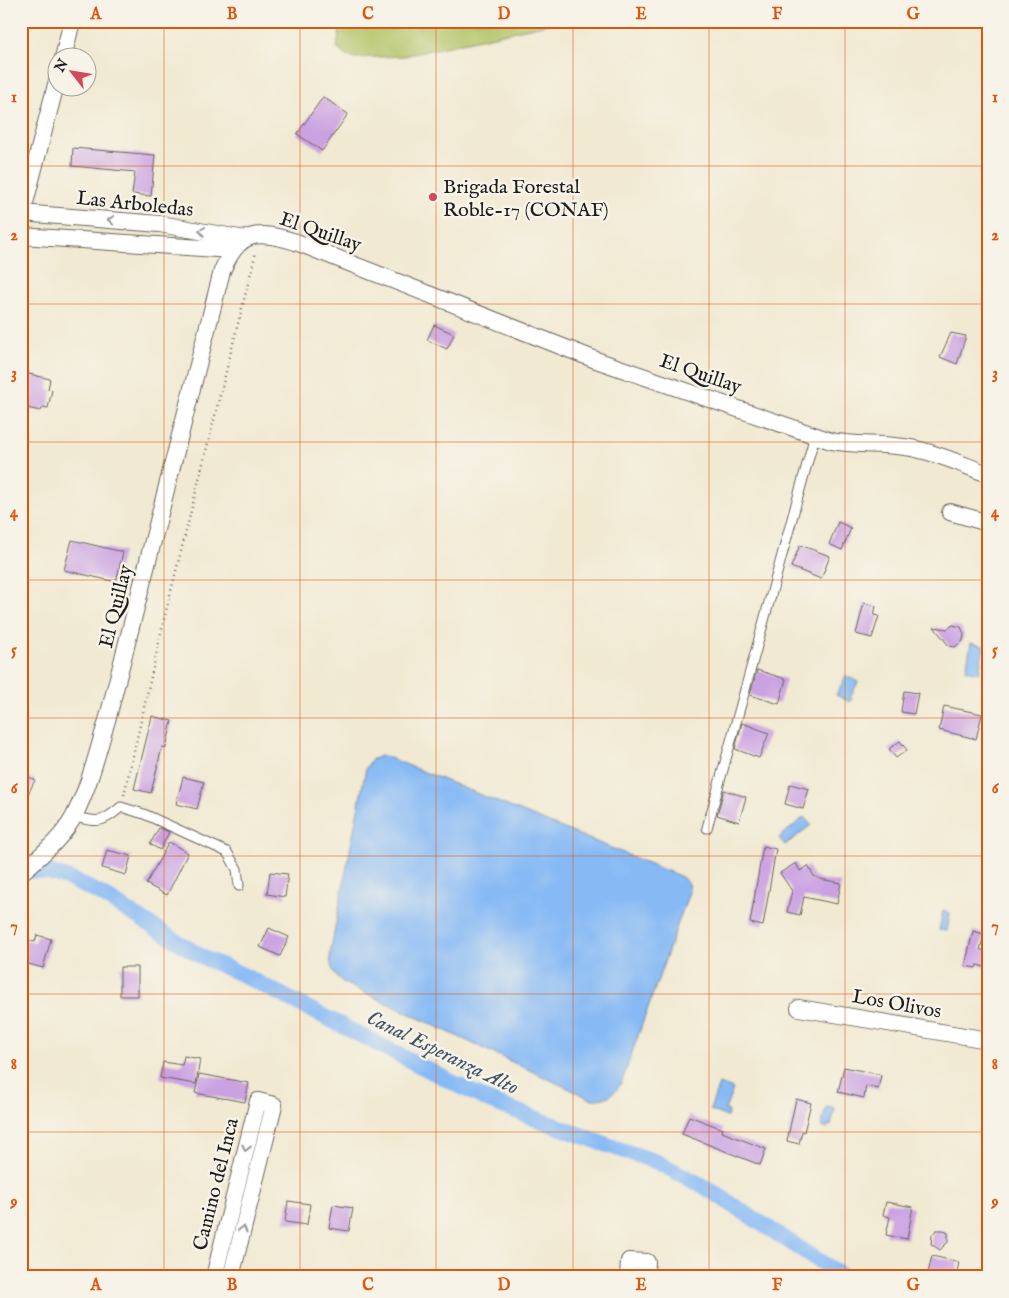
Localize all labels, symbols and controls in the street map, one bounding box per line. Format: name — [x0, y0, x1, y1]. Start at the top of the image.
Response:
text: A — [90, 5, 103, 25]
text: B — [227, 5, 238, 25]
text: C — [362, 5, 374, 25]
text: D — [498, 5, 511, 25]
text: E — [635, 5, 647, 25]
text: F — [772, 5, 783, 25]
text: G — [907, 5, 920, 25]
north arrow — [48, 48, 98, 98]
text: N — [50, 56, 73, 77]
text: 1 — [11, 88, 17, 108]
text: 1 — [992, 88, 998, 108]
place label: Brigada Forestal Roble-17 (CONAF) — [443, 175, 609, 223]
street label: Las Arboledas — [75, 186, 195, 223]
marker: Brigada Forestal Roble-17 (CONAF) — [427, 191, 439, 203]
street label: El Quillay — [276, 207, 365, 258]
one-way arrow — [107, 215, 115, 226]
text: 2 — [10, 226, 18, 246]
text: 2 — [991, 226, 999, 246]
one-way arrow — [198, 227, 207, 237]
street label: El Quillay — [656, 349, 745, 400]
text: 3 — [11, 364, 17, 384]
text: 3 — [992, 364, 998, 384]
text: 4 — [10, 503, 19, 523]
text: 4 — [991, 503, 1000, 523]
street label: El Quillay — [94, 562, 139, 651]
text: 5 — [11, 641, 17, 661]
text: 5 — [992, 641, 998, 661]
text: 6 — [11, 779, 19, 799]
text: 6 — [992, 779, 1000, 799]
text: 7 — [10, 917, 18, 937]
text: 7 — [991, 917, 999, 937]
street label: Los Olivos — [850, 984, 943, 1025]
water label: Canal Esperanza Alto — [362, 1005, 523, 1102]
text: 8 — [11, 1055, 17, 1075]
text: 8 — [992, 1055, 998, 1075]
street label: Camino del Inca — [188, 1115, 245, 1253]
one-way arrow — [241, 1144, 252, 1153]
text: 9 — [10, 1193, 18, 1213]
text: 9 — [991, 1193, 999, 1213]
one-way arrow — [237, 1225, 248, 1234]
text: A — [90, 1276, 103, 1296]
text: B — [227, 1276, 238, 1296]
text: C — [362, 1276, 374, 1296]
text: D — [498, 1276, 511, 1296]
text: E — [635, 1276, 647, 1296]
text: F — [772, 1276, 783, 1296]
text: G — [907, 1276, 920, 1296]

